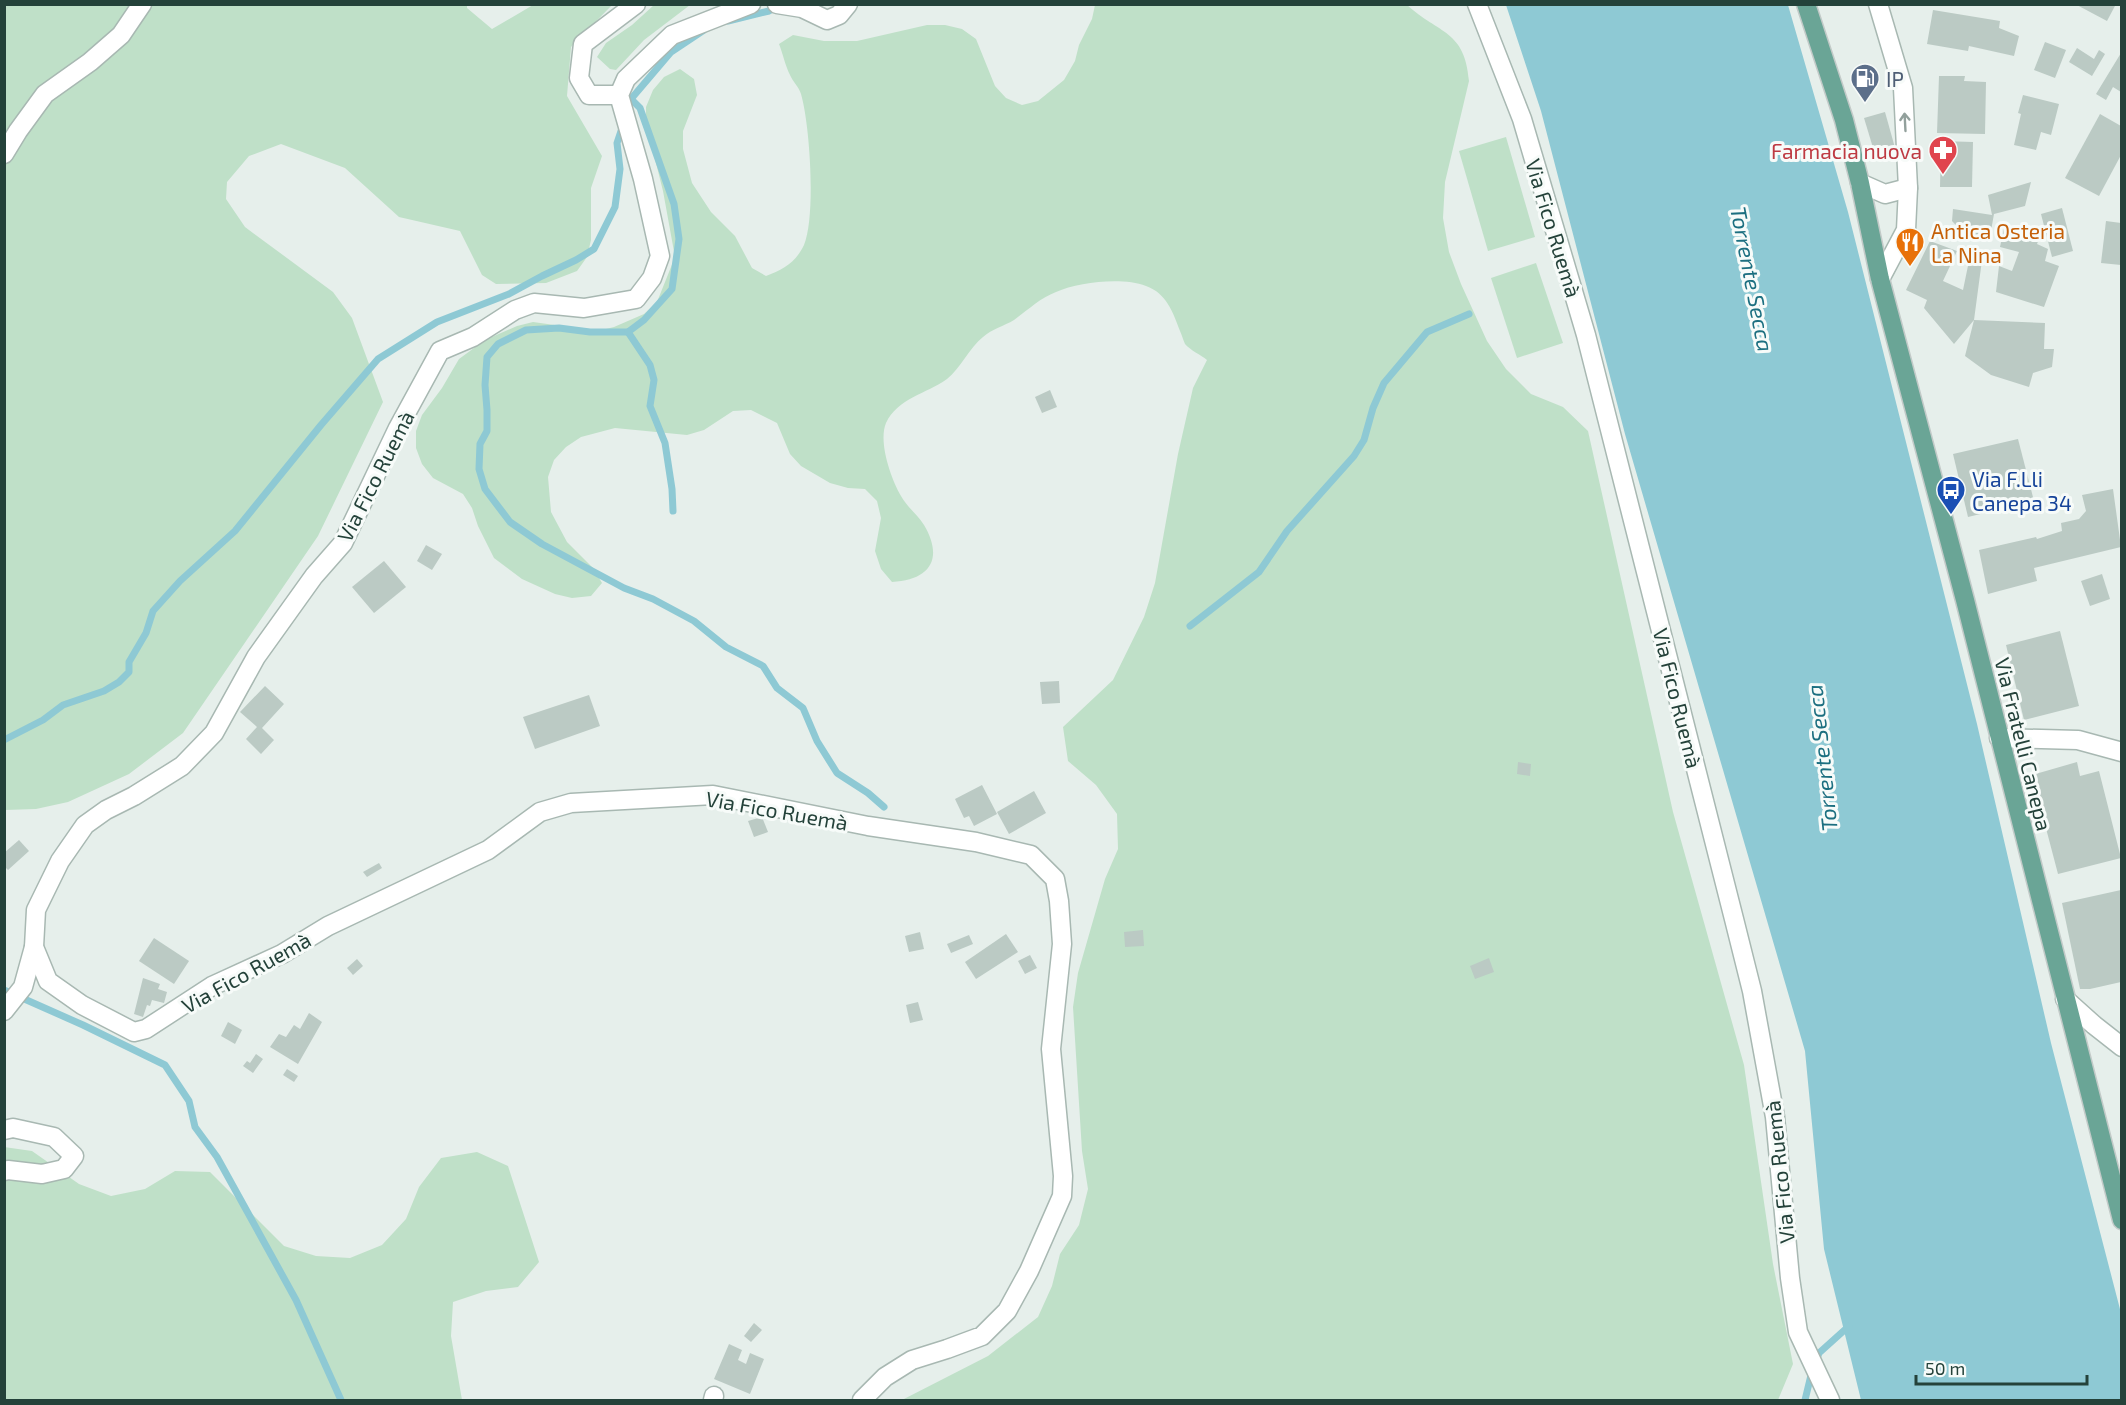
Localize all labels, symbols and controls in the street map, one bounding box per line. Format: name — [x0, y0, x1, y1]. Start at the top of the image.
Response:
fuel station icon: IP — [1849, 62, 1881, 104]
place label: IP — [1886, 66, 1904, 91]
one-way arrow — [1899, 112, 1910, 132]
pharmacy icon: Farmacia nuova — [1927, 134, 1959, 176]
place label: Farmacia nuova — [1771, 138, 1922, 163]
street label: Via Fico Ruemà — [1521, 156, 1587, 300]
water label: Torrente Secca — [1726, 204, 1780, 354]
place label: Antica Osteria La Nina — [1931, 218, 2065, 267]
restaurant icon: Antica Osteria La Nina — [1894, 226, 1926, 268]
street label: Via Fico Ruemà — [331, 406, 419, 546]
place label: Via F.Lli Canepa 34 — [1972, 466, 2072, 515]
bus stop icon: Via F.Lli Canepa 34 — [1935, 474, 1967, 516]
street label: Via Fico Ruemà — [1649, 625, 1707, 771]
street label: Via Fratelli Canepa — [1990, 655, 2058, 833]
water label: Torrente Secca — [1800, 683, 1842, 833]
street label: Via Fico Ruemà — [704, 785, 850, 835]
street label: Via Fico Ruemà — [177, 926, 315, 1018]
street label: Via Fico Ruemà — [1759, 1099, 1799, 1245]
scale bar — [1916, 1348, 2087, 1386]
text: 50 m — [1925, 1357, 1965, 1379]

